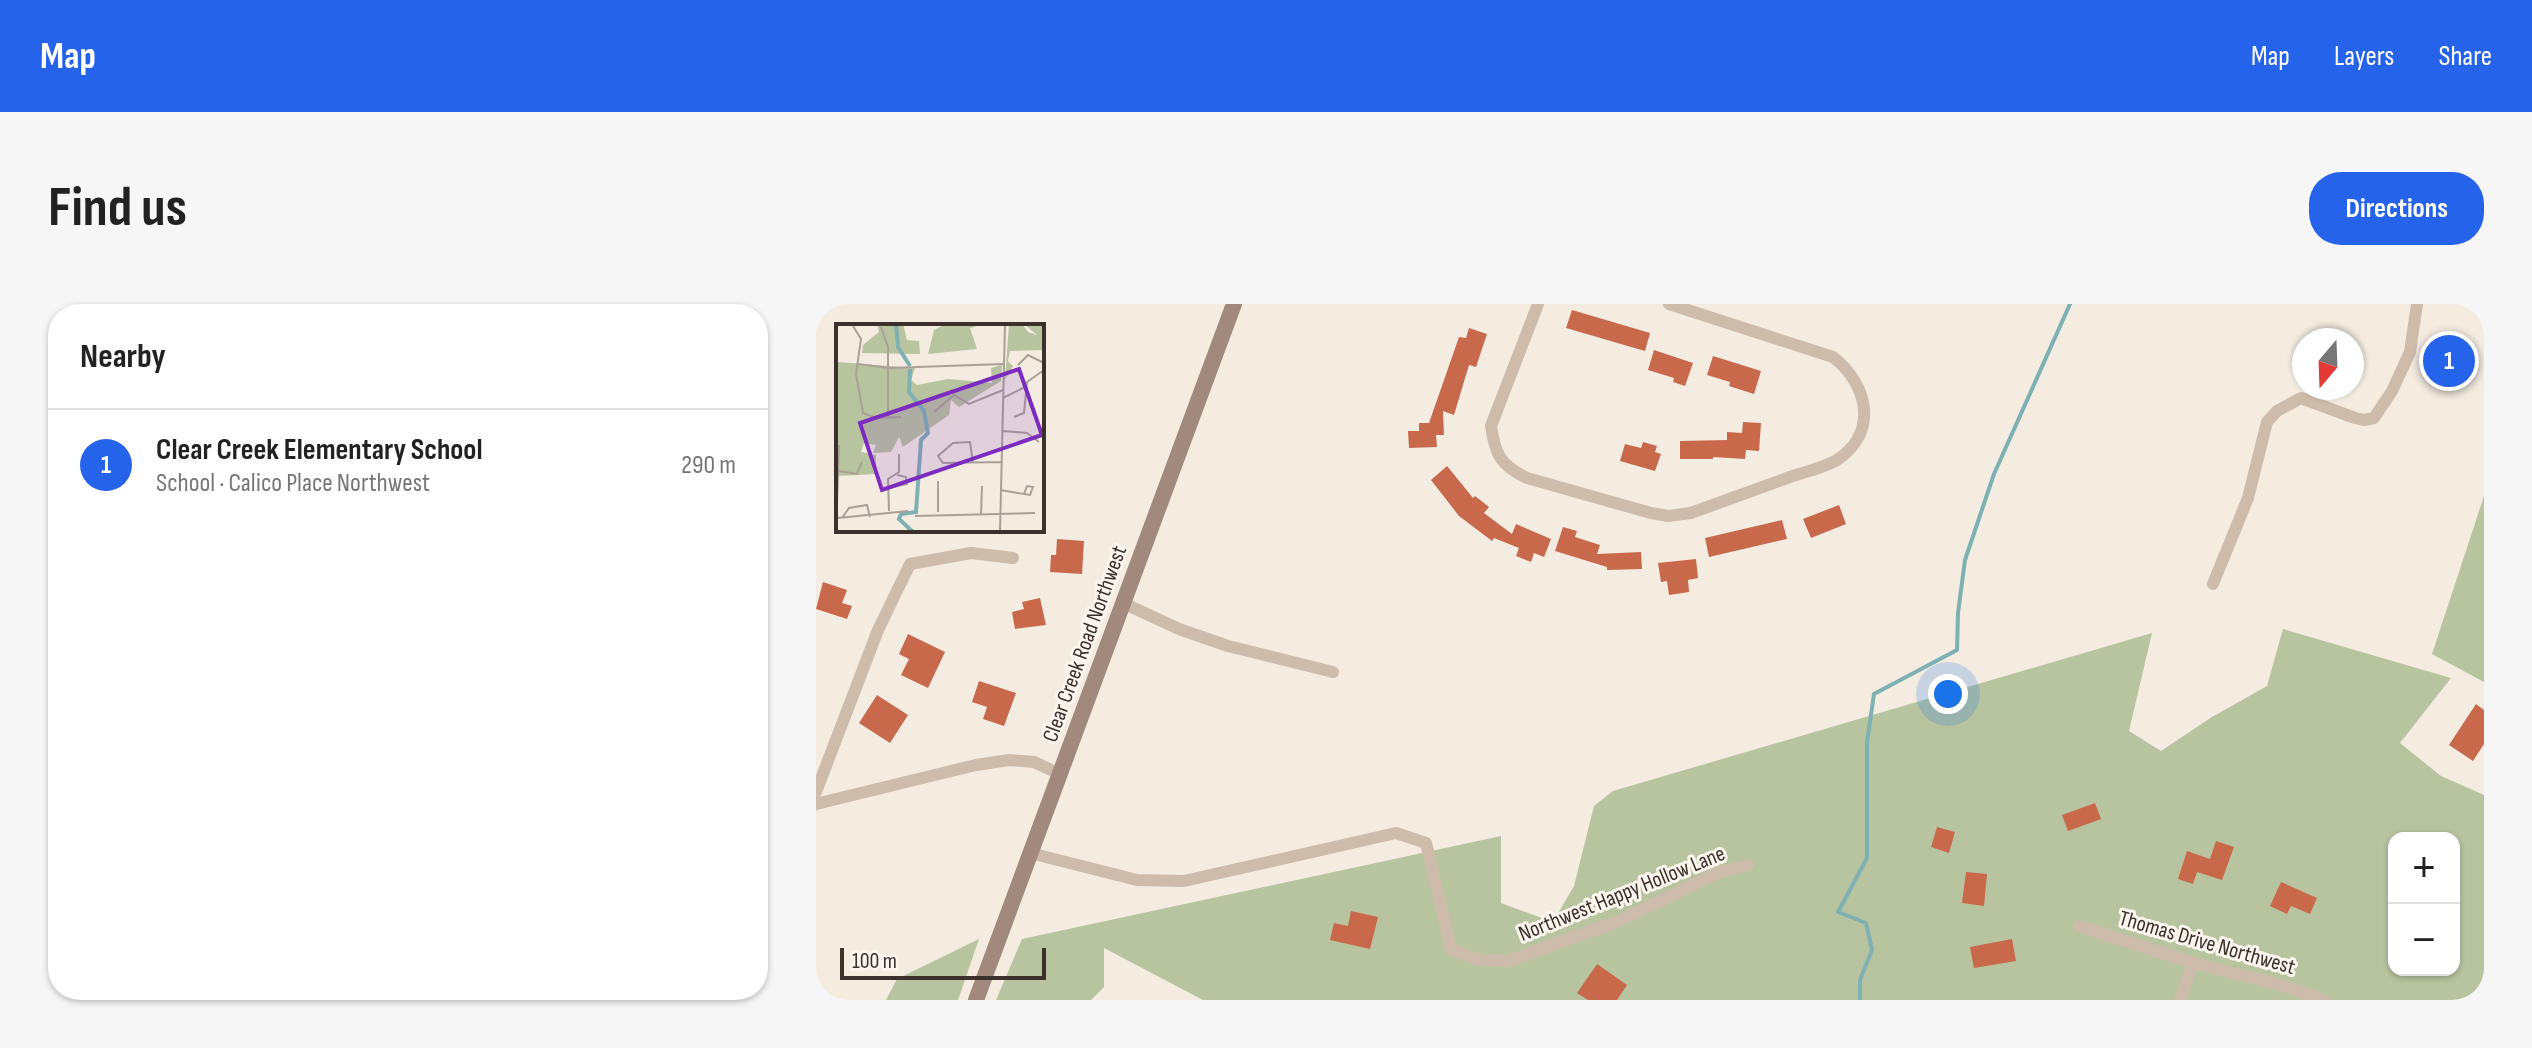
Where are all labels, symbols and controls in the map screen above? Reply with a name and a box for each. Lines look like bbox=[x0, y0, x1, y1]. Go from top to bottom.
text: Map bbox=[40, 34, 96, 79]
text: Map bbox=[2251, 40, 2290, 73]
text: Layers bbox=[2334, 40, 2394, 73]
text: Share bbox=[2438, 40, 2492, 73]
button: Directions bbox=[2309, 172, 2484, 245]
text: Find us bbox=[48, 175, 187, 242]
inset map bbox=[836, 324, 1044, 532]
north arrow bbox=[2292, 328, 2364, 400]
pin: 1 bbox=[2423, 331, 2475, 391]
text: Nearby bbox=[80, 336, 166, 377]
text: Clear Creek Elementary School bbox=[156, 432, 483, 468]
text: 1 bbox=[101, 450, 111, 481]
text: 290 m bbox=[681, 450, 736, 481]
text: School · Calico Place Northwest bbox=[156, 468, 430, 499]
street label: Clear Creek Road Northwest bbox=[1037, 542, 1133, 746]
your location bbox=[1928, 674, 1968, 714]
map controls bbox=[2388, 832, 2460, 976]
button: + bbox=[2388, 832, 2460, 904]
street label: Northwest Happy Hollow Lane bbox=[1515, 840, 1729, 948]
button: − bbox=[2388, 904, 2460, 976]
street label: Thomas Drive Northwest bbox=[2116, 905, 2298, 981]
scale bar bbox=[840, 944, 1046, 980]
text: 100 m bbox=[852, 948, 897, 975]

